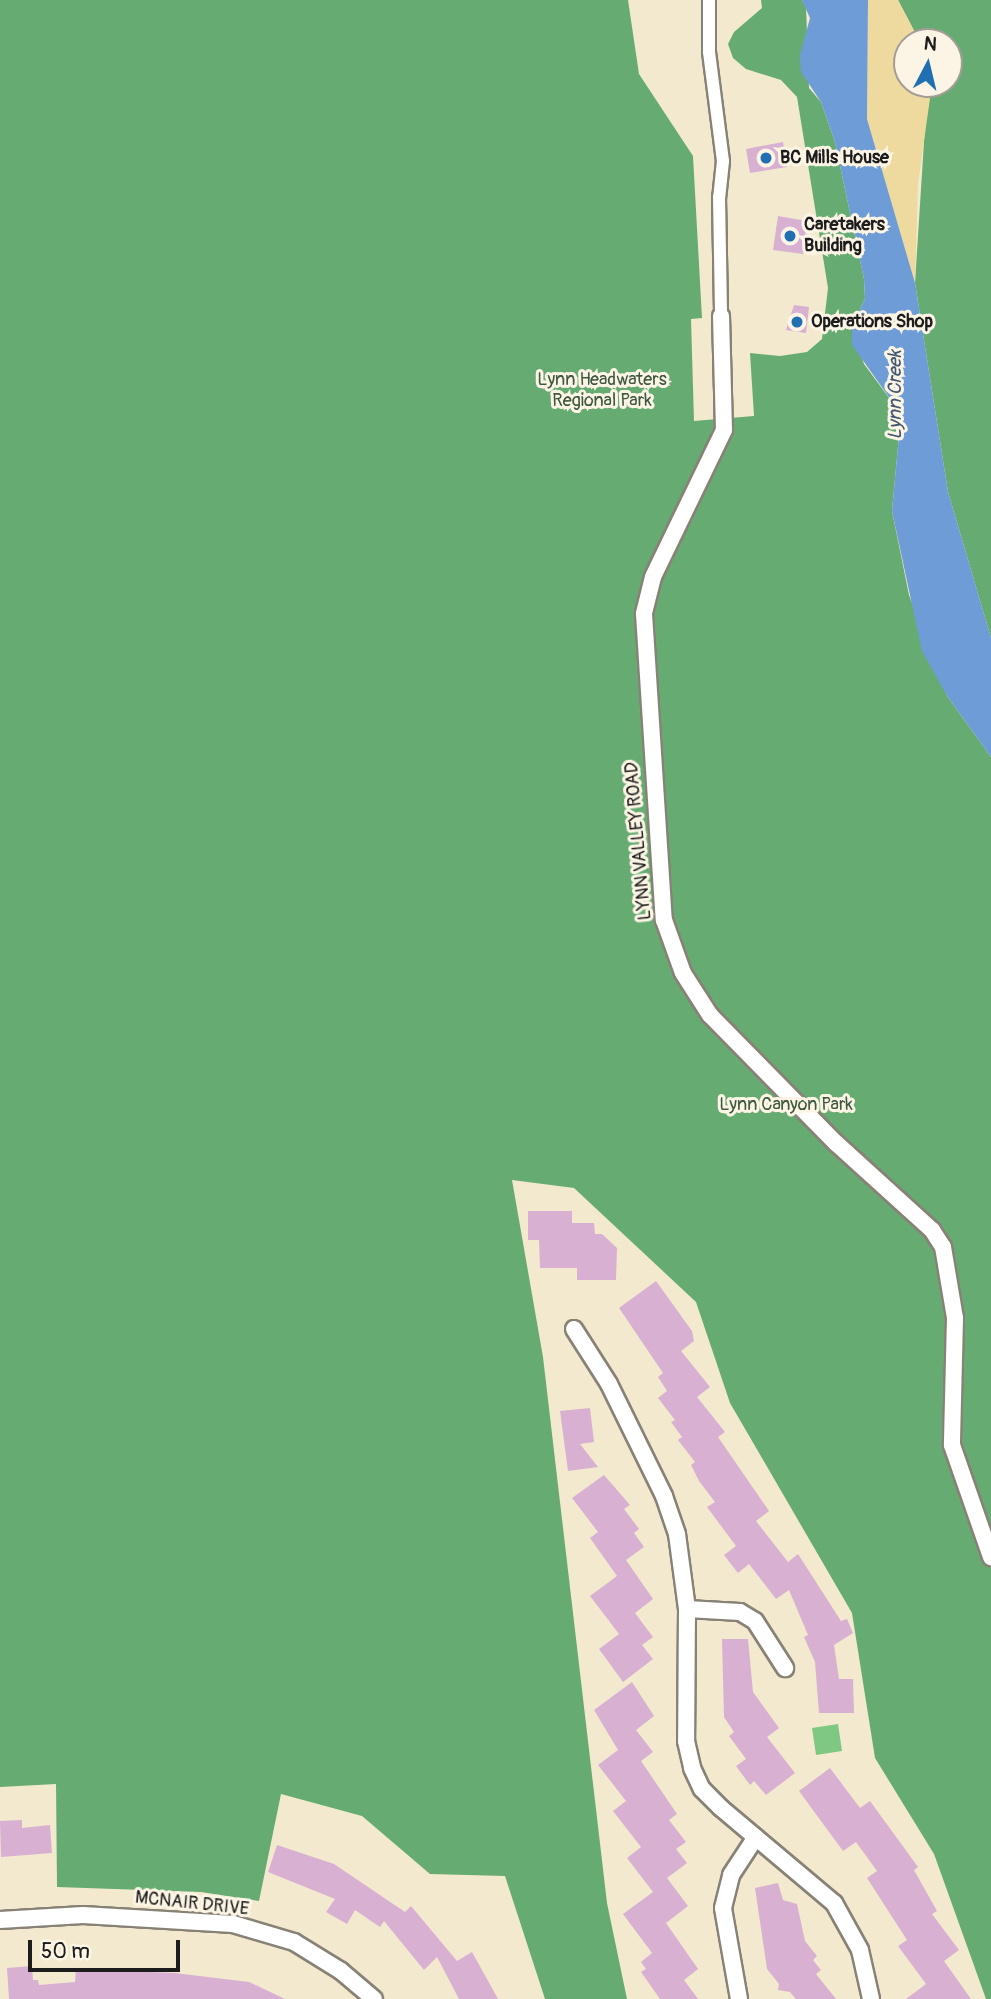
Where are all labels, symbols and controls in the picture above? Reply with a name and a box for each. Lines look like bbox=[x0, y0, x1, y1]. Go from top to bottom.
north arrow bbox=[893, 28, 963, 98]
text: N bbox=[922, 31, 938, 57]
place label: BC Mills House bbox=[780, 147, 889, 169]
marker: BC Mills House bbox=[758, 150, 774, 166]
place label: Caretakers Building bbox=[804, 215, 885, 258]
marker: Caretakers Building bbox=[782, 228, 798, 244]
place label: Operations Shop bbox=[811, 311, 933, 333]
marker: Operations Shop bbox=[789, 314, 805, 330]
water label: Lynn Creek bbox=[885, 350, 907, 440]
park label: Lynn Headwaters Regional Park bbox=[537, 370, 667, 412]
street label: LYNN VALLEY ROAD bbox=[621, 761, 657, 921]
park label: Lynn Canyon Park bbox=[719, 1094, 853, 1116]
street label: MCNAIR DRIVE bbox=[134, 1887, 250, 1921]
scale bar bbox=[32, 1926, 184, 1970]
text: 50 m bbox=[41, 1938, 90, 1965]

